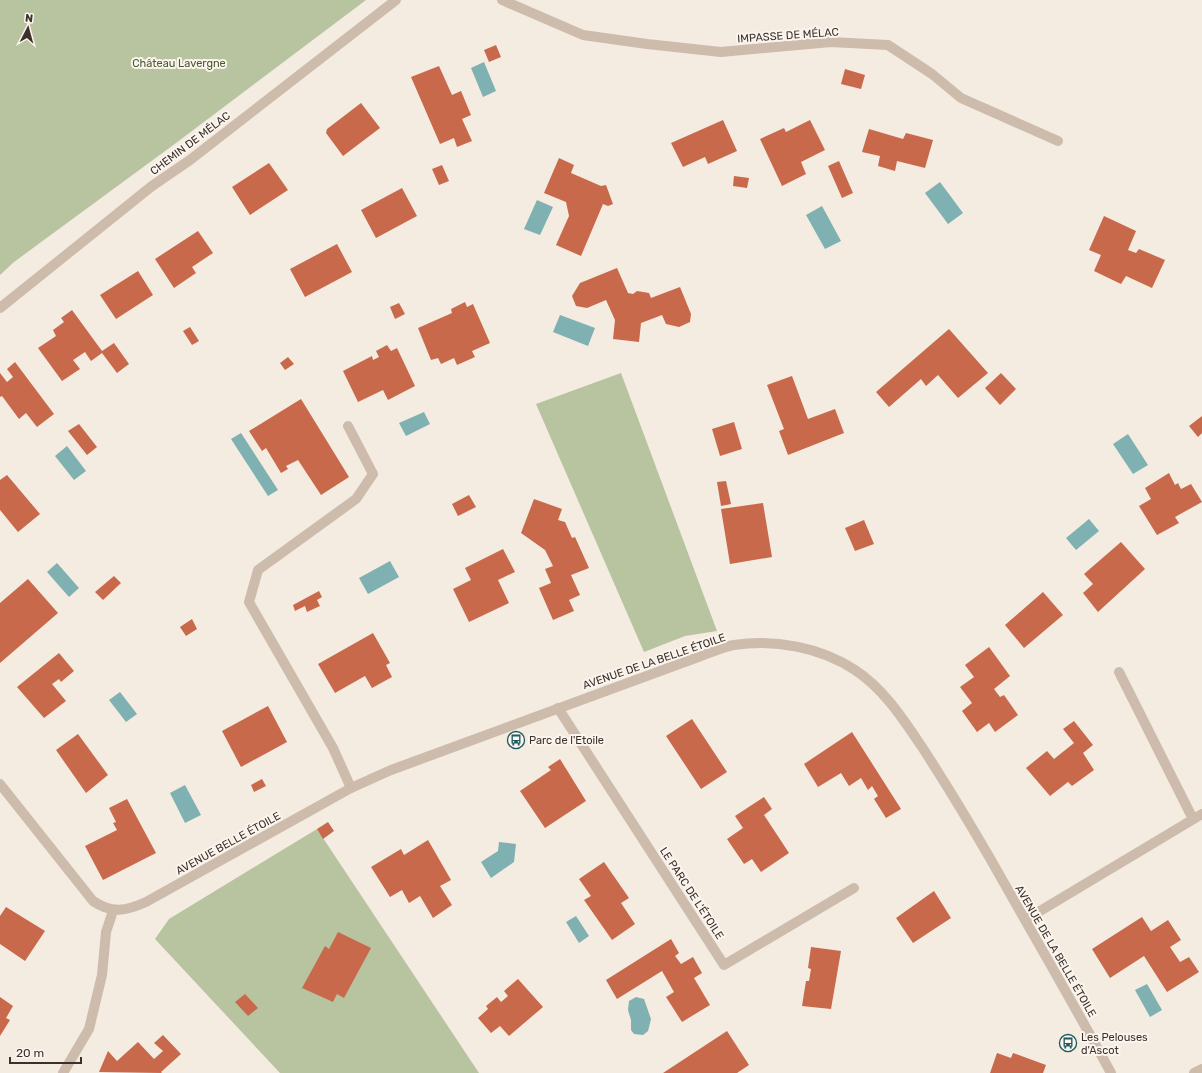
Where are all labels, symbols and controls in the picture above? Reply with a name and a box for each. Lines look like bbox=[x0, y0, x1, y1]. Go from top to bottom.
north arrow bbox=[8, 8, 48, 48]
text: N bbox=[24, 12, 34, 25]
street label: IMPASSE DE MÉLAC bbox=[737, 25, 839, 46]
park label: Château Lavergne bbox=[132, 57, 226, 70]
street label: CHEMIN DE MÉLAC bbox=[148, 109, 233, 178]
street label: AVENUE DE LA BELLE ÉTOILE bbox=[581, 631, 728, 692]
bus stop icon: Parc de l'Etoile bbox=[506, 730, 526, 750]
place label: Parc de l'Etoile bbox=[529, 734, 604, 747]
street label: AVENUE BELLE ÉTOILE bbox=[174, 809, 283, 878]
street label: LE PARC DE L'ÉTOILE bbox=[657, 845, 726, 942]
street label: AVENUE DE LA BELLE ÉTOILE bbox=[1012, 883, 1099, 1020]
place label: Les Pelouses d'Ascot bbox=[1081, 1031, 1148, 1057]
bus stop icon: Les Pelouses d'Ascot bbox=[1058, 1033, 1078, 1053]
scale bar bbox=[10, 1039, 81, 1065]
text: 20 m bbox=[16, 1046, 44, 1060]

